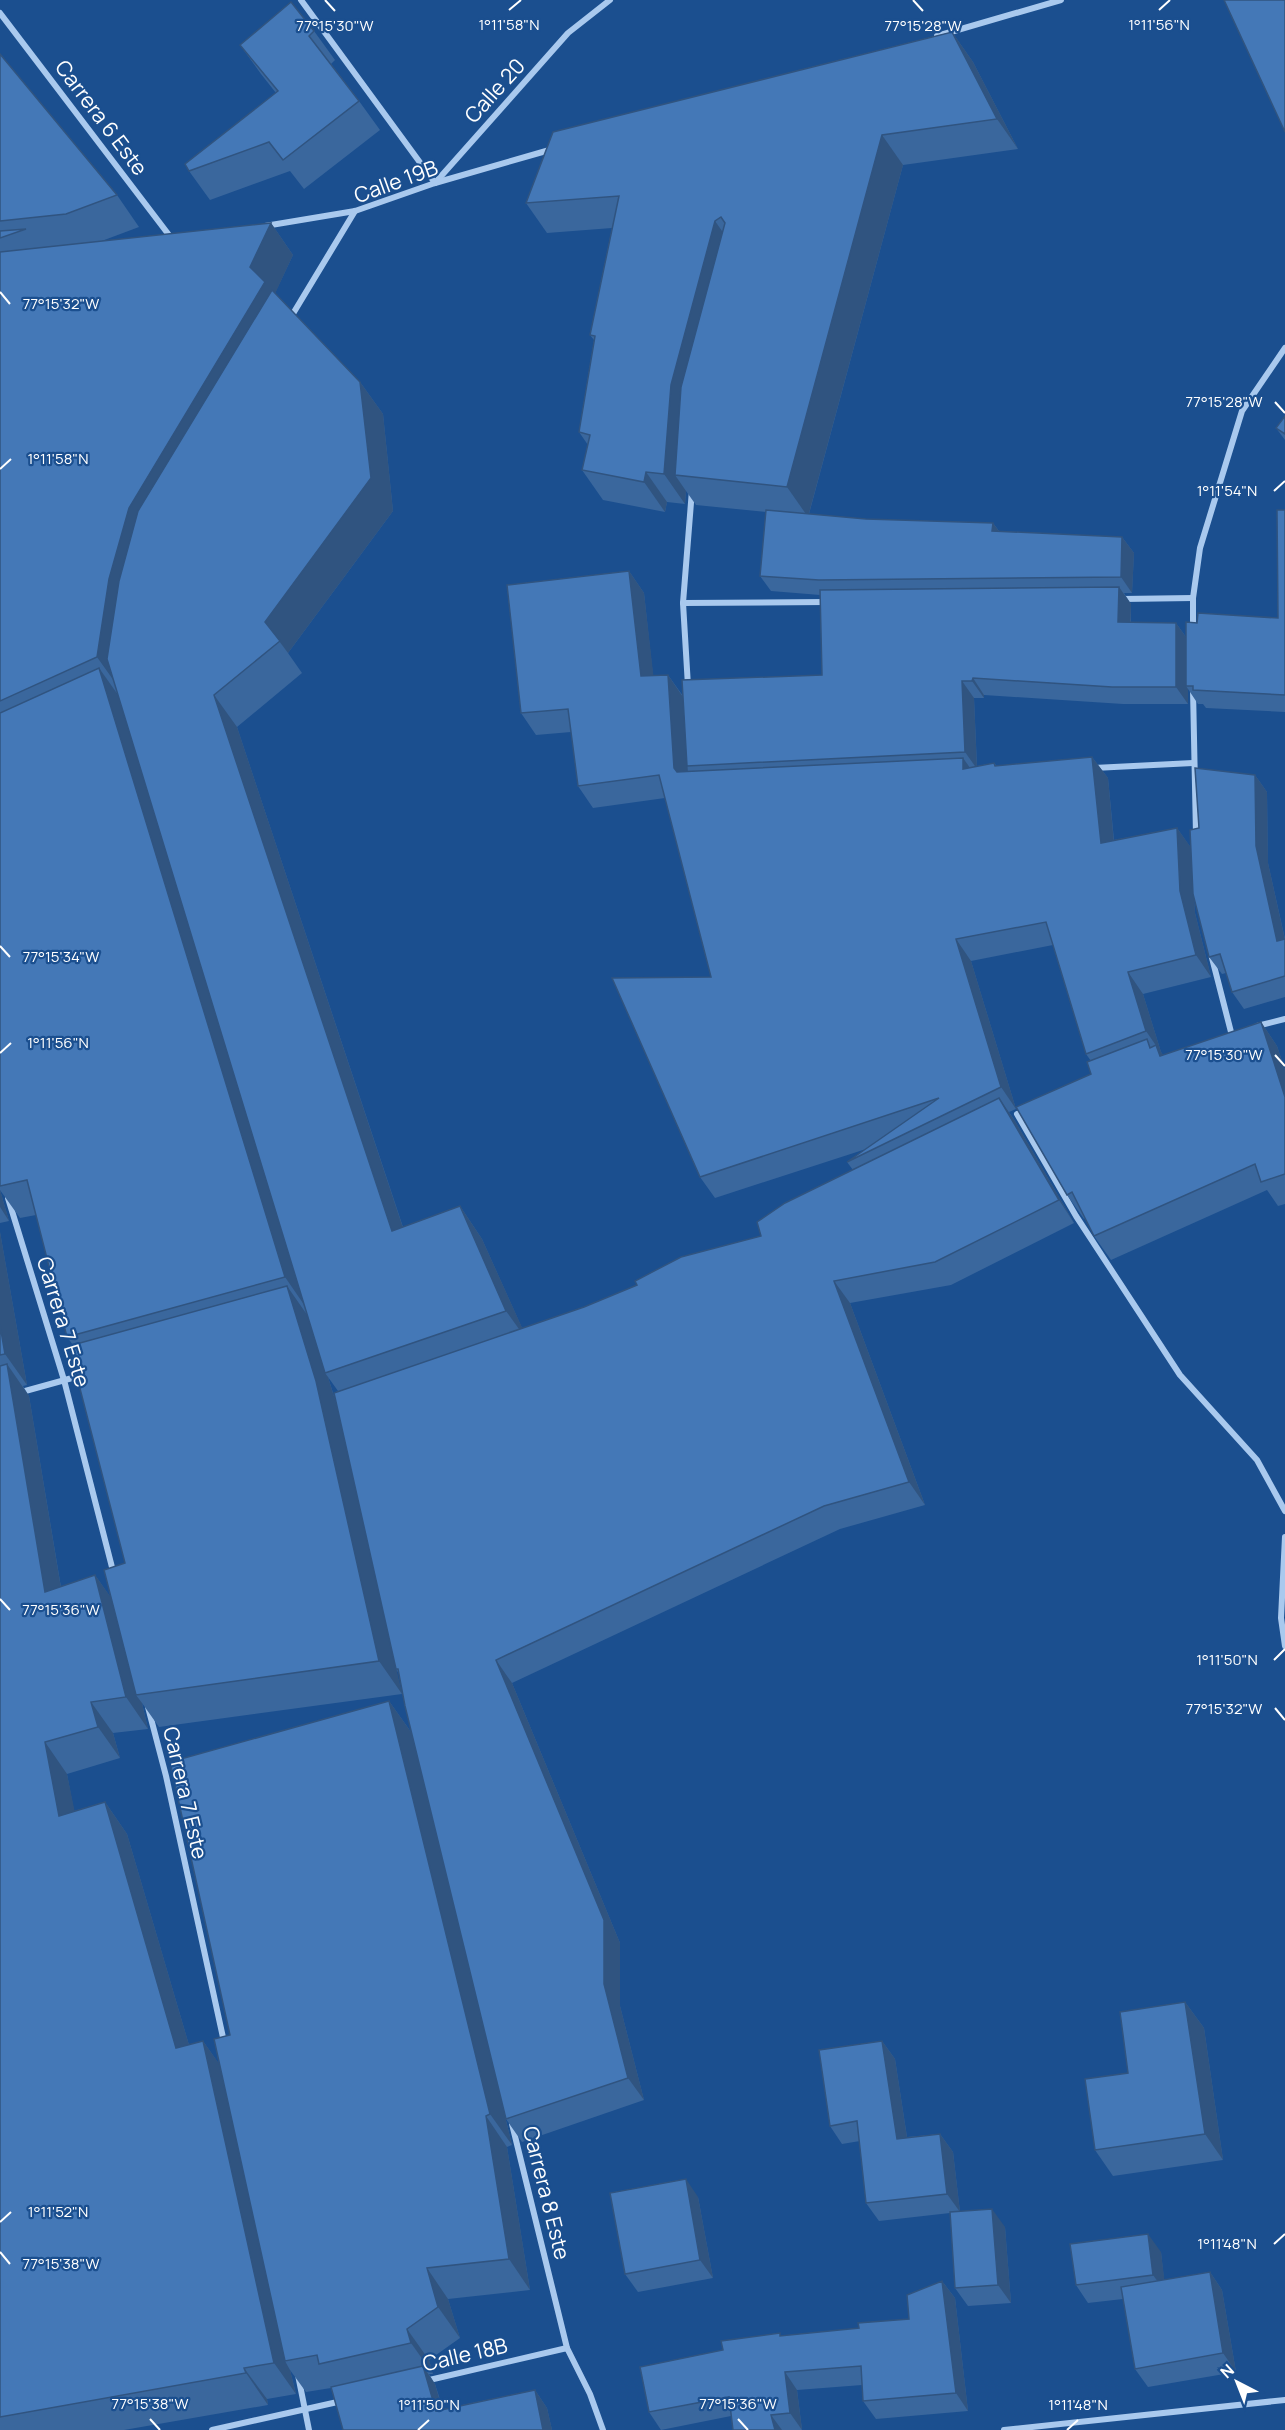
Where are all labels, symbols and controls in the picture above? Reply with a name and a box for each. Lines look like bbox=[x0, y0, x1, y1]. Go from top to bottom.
text: 1°11'58"N bbox=[478, 14, 540, 35]
text: 1°11'56"N bbox=[1128, 14, 1190, 35]
text: 77°15'30"W bbox=[296, 15, 374, 36]
text: 77°15'28"W bbox=[884, 15, 962, 36]
street label: Calle 20 bbox=[458, 52, 531, 129]
street label: Carrera 6 Este bbox=[49, 54, 154, 181]
street label: Calle 19B bbox=[350, 153, 441, 209]
text: 77°15'32"W bbox=[23, 293, 99, 314]
text: 77°15'28"W bbox=[1185, 391, 1263, 412]
text: 1°11'58"N bbox=[27, 448, 89, 469]
text: 1°11'54"N bbox=[1197, 480, 1257, 501]
text: 77°15'34"W bbox=[23, 946, 99, 967]
text: 1°11'56"N bbox=[27, 1032, 89, 1053]
text: 77°15'30"W bbox=[1185, 1044, 1263, 1065]
street label: Carrera 7 Este bbox=[31, 1253, 97, 1390]
text: 77°15'36"W bbox=[22, 1599, 100, 1620]
text: 1°11'50"N bbox=[1196, 1649, 1258, 1670]
text: 77°15'32"W bbox=[1186, 1698, 1262, 1719]
street label: Carrera 7 Este bbox=[157, 1724, 215, 1862]
street label: Carrera 8 Este bbox=[517, 2123, 577, 2262]
text: 1°11'52"N bbox=[28, 2201, 88, 2222]
text: 1°11'48"N bbox=[1197, 2233, 1257, 2254]
text: 77°15'38"W bbox=[23, 2253, 99, 2274]
street label: Calle 18B bbox=[420, 2331, 510, 2377]
north arrow bbox=[1207, 2352, 1267, 2412]
text: N bbox=[1215, 2359, 1239, 2383]
text: 77°15'38"W bbox=[112, 2393, 188, 2414]
text: 77°15'36"W bbox=[699, 2393, 777, 2414]
text: 1°11'50"N bbox=[398, 2394, 460, 2415]
text: 1°11'48"N bbox=[1048, 2394, 1108, 2415]

